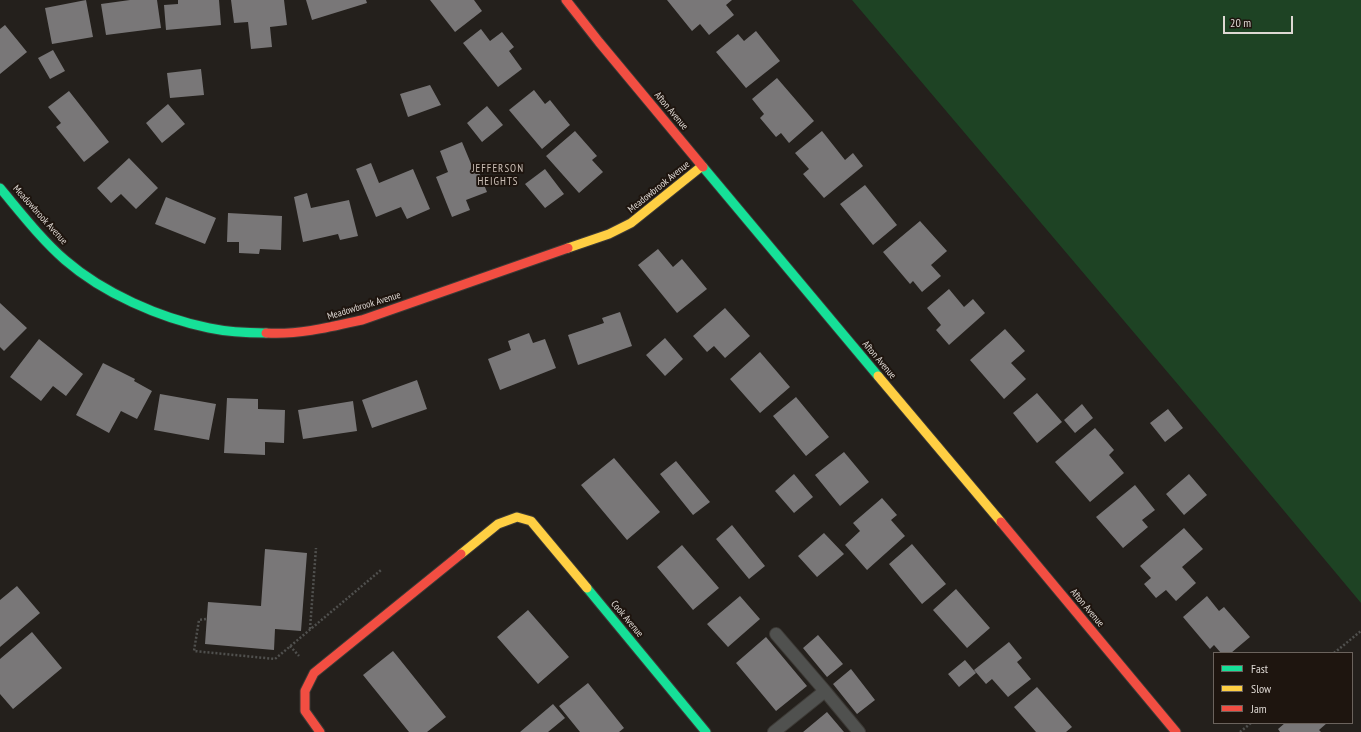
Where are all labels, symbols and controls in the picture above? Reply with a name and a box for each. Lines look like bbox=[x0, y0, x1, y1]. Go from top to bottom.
scale bar bbox=[1225, 8, 1295, 34]
text: 20 m bbox=[1230, 15, 1251, 30]
street label: Afton Avenue bbox=[652, 90, 690, 132]
street label: Meadowbrook Avenue bbox=[626, 158, 692, 216]
district label: JEFFERSON HEIGHTS bbox=[472, 162, 524, 188]
street label: Meadowbrook Avenue bbox=[10, 183, 70, 247]
street label: Meadowbrook Avenue bbox=[326, 289, 402, 323]
street label: Afton Avenue bbox=[860, 339, 898, 381]
street label: Afton Avenue bbox=[1068, 587, 1106, 629]
street label: Cook Avenue bbox=[608, 598, 646, 640]
legend bbox=[1213, 652, 1353, 724]
text: Fast bbox=[1251, 661, 1268, 676]
text: Slow bbox=[1251, 681, 1271, 696]
text: Jam bbox=[1251, 701, 1267, 716]

